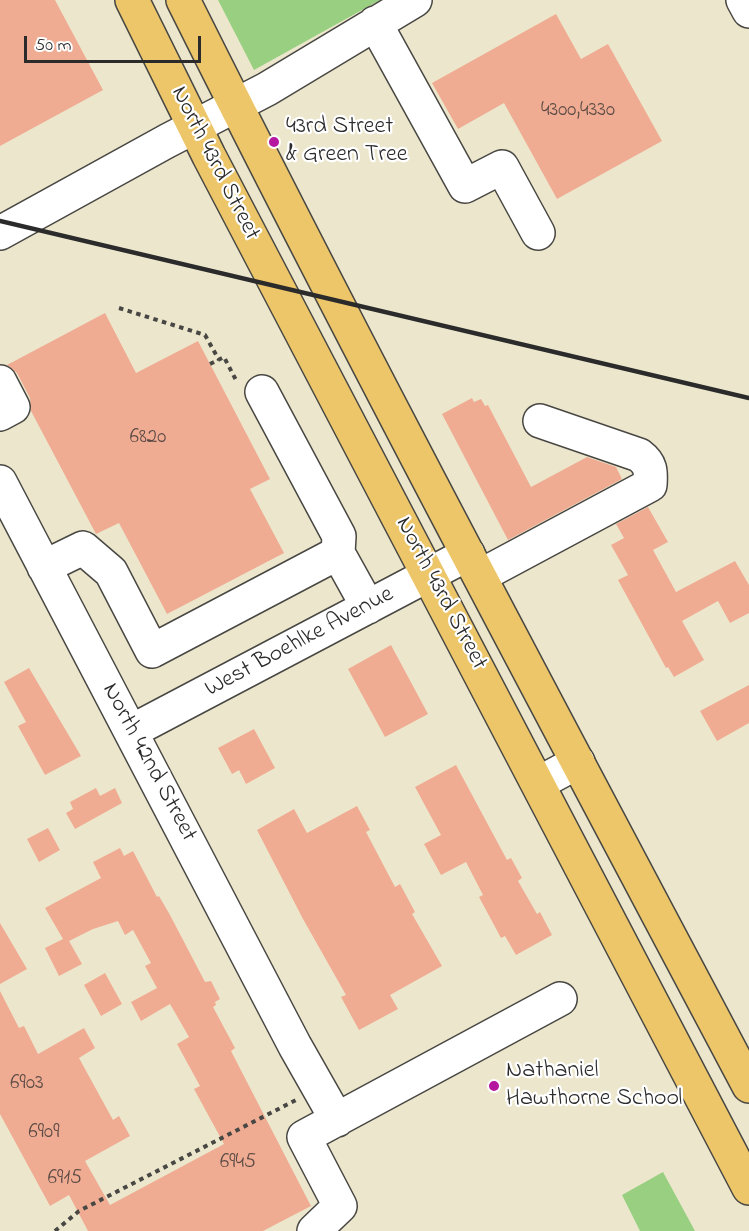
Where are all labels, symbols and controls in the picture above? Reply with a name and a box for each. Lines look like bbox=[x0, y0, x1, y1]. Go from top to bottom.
scale bar bbox=[27, 24, 204, 62]
text: 50 m bbox=[35, 33, 72, 59]
street label: North 43rd Street bbox=[163, 82, 265, 246]
house number: 4300,4330 bbox=[541, 99, 615, 125]
place label: 43rd Street & Green Tree bbox=[286, 114, 407, 170]
marker: 43rd Street & Green Tree bbox=[267, 135, 281, 149]
house number: 6820 bbox=[130, 426, 166, 452]
street label: North 43rd Street bbox=[388, 513, 492, 675]
street label: West Boehlke Avenue bbox=[201, 581, 399, 705]
street label: North 42nd Street bbox=[94, 679, 202, 847]
place label: Nathaniel Hawthorne School bbox=[506, 1058, 682, 1114]
house number: 6903 bbox=[10, 1072, 44, 1098]
marker: Nathaniel Hawthorne School bbox=[487, 1079, 501, 1093]
house number: 6909 bbox=[29, 1121, 59, 1147]
house number: 6945 bbox=[220, 1151, 256, 1177]
house number: 6915 bbox=[48, 1167, 82, 1193]

